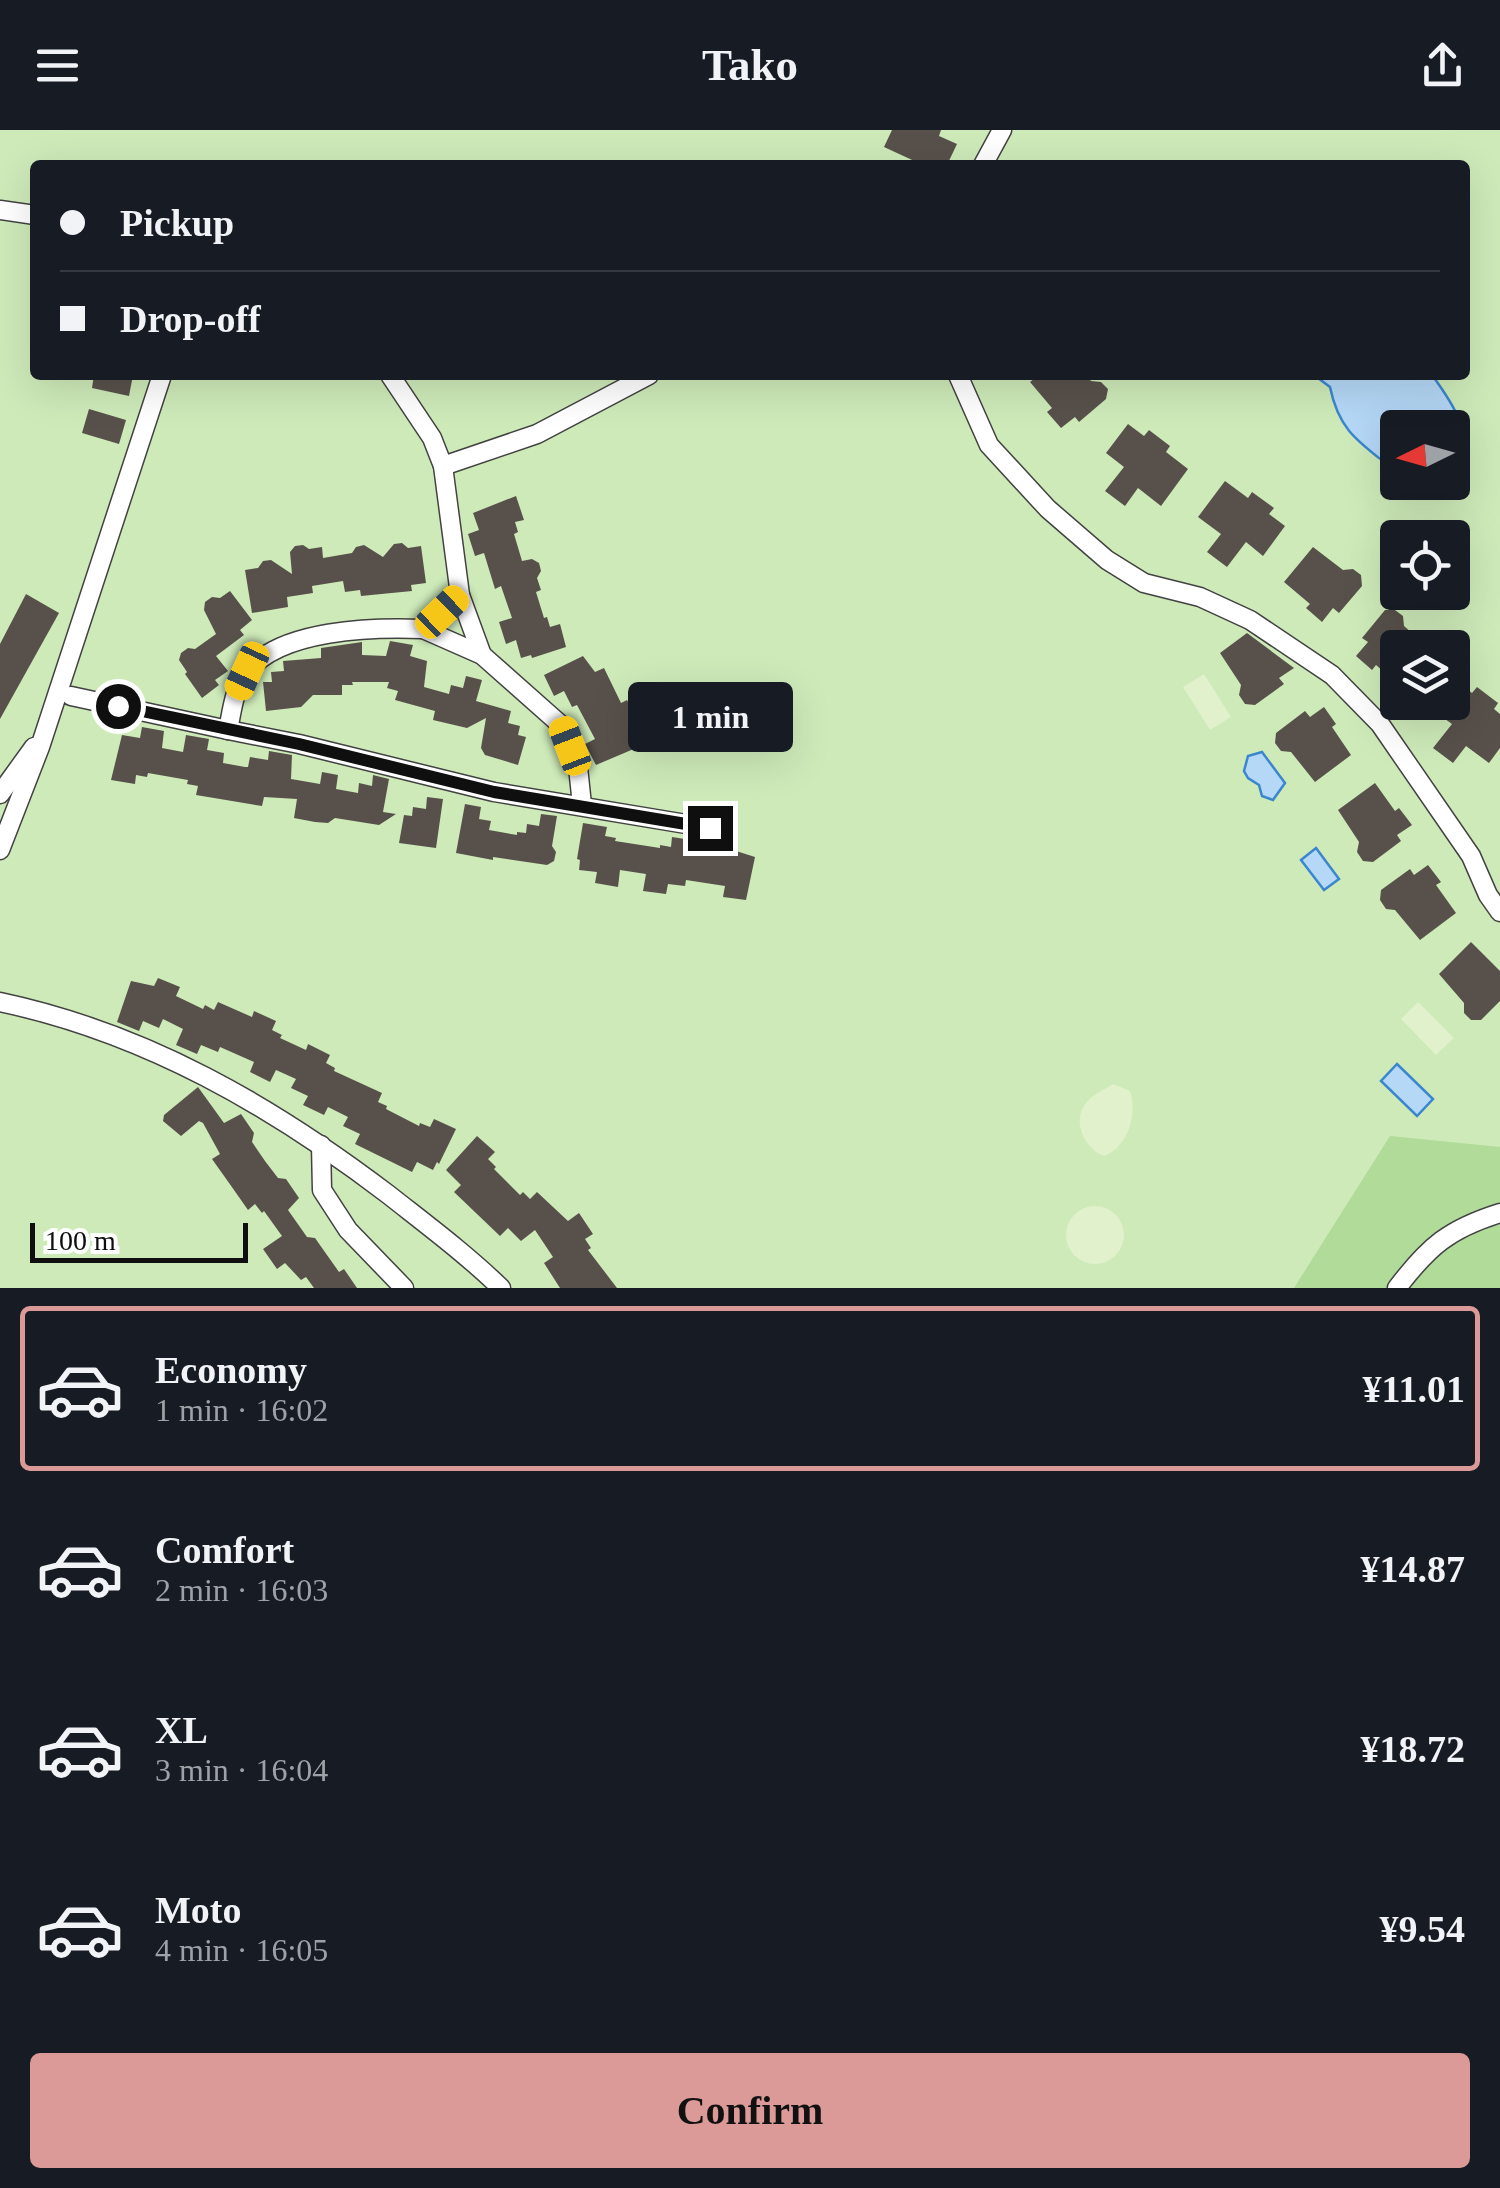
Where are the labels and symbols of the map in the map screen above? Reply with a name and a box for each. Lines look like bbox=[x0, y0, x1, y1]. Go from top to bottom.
north arrow bbox=[1380, 410, 1470, 500]
car bbox=[410, 580, 474, 644]
car bbox=[221, 637, 273, 705]
callout: 1 min bbox=[628, 683, 792, 753]
route start bbox=[96, 684, 141, 729]
car bbox=[545, 713, 595, 779]
route end bbox=[688, 806, 733, 851]
scale bar bbox=[30, 1218, 248, 1262]

